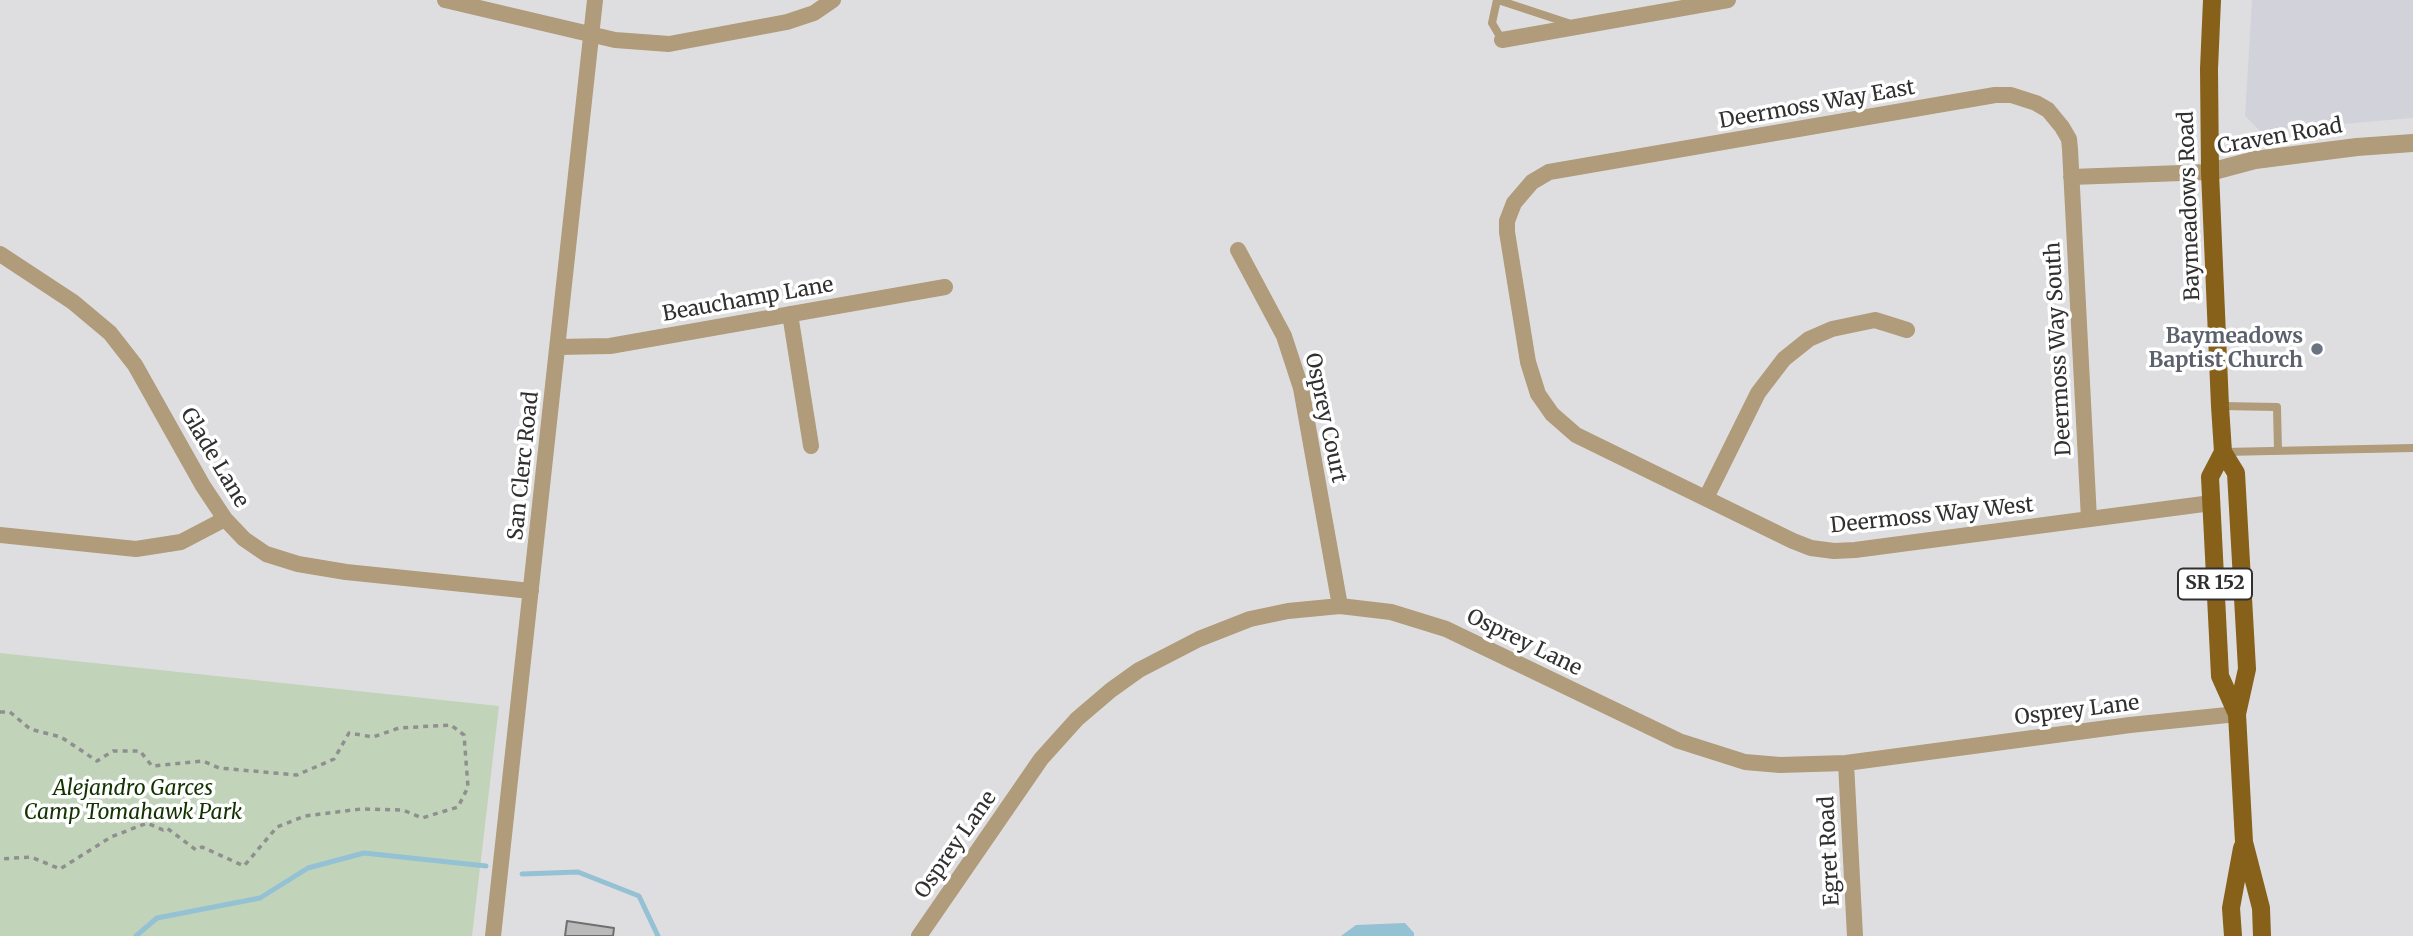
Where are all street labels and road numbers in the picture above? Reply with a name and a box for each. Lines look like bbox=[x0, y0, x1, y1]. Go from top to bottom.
street label: Deermoss Way East bbox=[1717, 75, 1917, 135]
street label: Baymeadows Road bbox=[2174, 111, 2206, 301]
street label: Craven Road bbox=[2216, 114, 2344, 160]
street label: Deermoss Way South bbox=[2041, 241, 2077, 457]
street label: Beauchamp Lane bbox=[661, 273, 835, 327]
street label: Osprey Court bbox=[1299, 351, 1351, 485]
street label: San Clerc Road bbox=[504, 390, 544, 542]
street label: Glade Lane bbox=[174, 404, 254, 512]
street label: Deermoss Way West bbox=[1829, 493, 2035, 539]
road number: SR 152 bbox=[2178, 568, 2252, 600]
street label: Osprey Lane bbox=[1462, 604, 1586, 682]
street label: Osprey Lane bbox=[2013, 691, 2141, 731]
street label: Osprey Lane bbox=[910, 786, 1002, 904]
street label: Egret Road bbox=[1815, 795, 1845, 907]

